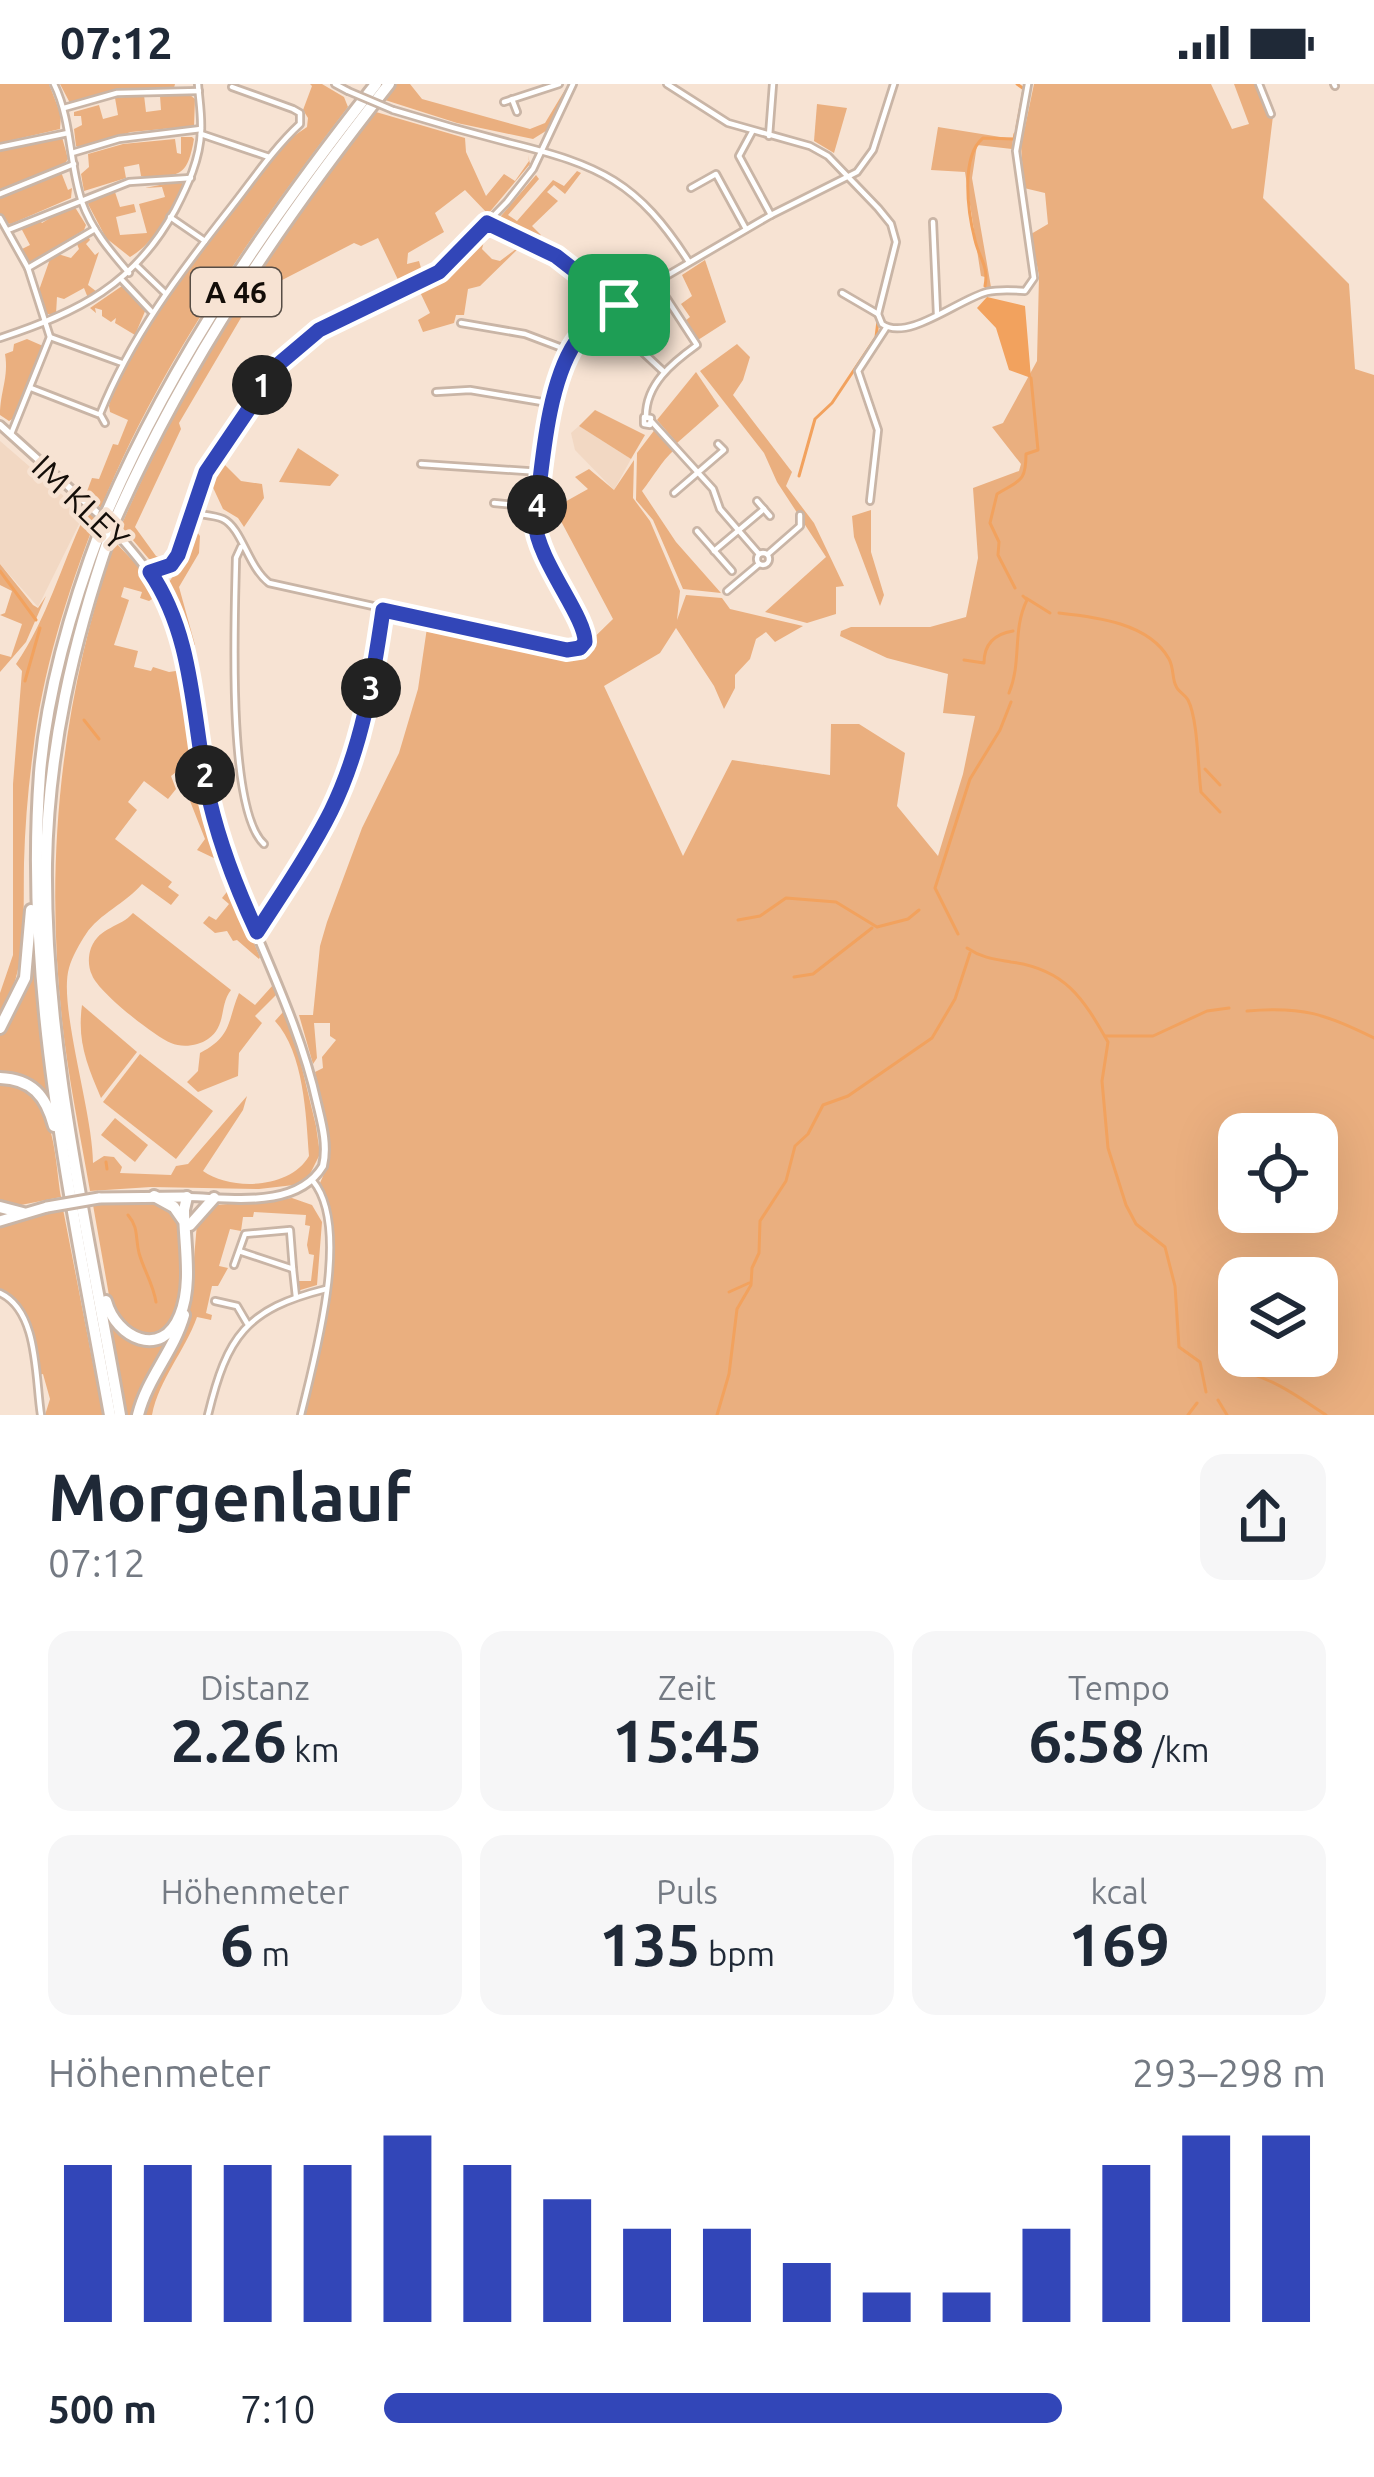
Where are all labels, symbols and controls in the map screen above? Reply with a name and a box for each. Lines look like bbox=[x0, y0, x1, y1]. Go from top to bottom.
text: 07:12 bbox=[60, 17, 173, 68]
pin bbox=[568, 254, 670, 356]
road number: A 46 bbox=[191, 268, 281, 316]
icon: arrive bbox=[586, 272, 652, 338]
pin: 1 bbox=[232, 355, 292, 415]
text: 1 bbox=[253, 366, 271, 403]
street label: IM KLEY bbox=[25, 447, 137, 557]
pin: 4 bbox=[507, 475, 567, 535]
text: 4 bbox=[528, 486, 546, 523]
pin: 3 bbox=[341, 658, 401, 718]
text: 3 bbox=[362, 669, 380, 706]
pin: 2 bbox=[175, 745, 235, 805]
text: 2 bbox=[196, 756, 214, 793]
map controls bbox=[1218, 1113, 1338, 1377]
button: locate bbox=[1218, 1113, 1338, 1233]
button: layers bbox=[1218, 1257, 1338, 1377]
button: share bbox=[1200, 1454, 1326, 1580]
text: Morgenlauf bbox=[48, 1459, 411, 1533]
text: 07:12 bbox=[48, 1541, 146, 1584]
text: Distanz bbox=[200, 1669, 310, 1706]
text: Zeit bbox=[658, 1669, 716, 1706]
text: Tempo bbox=[1068, 1669, 1170, 1706]
text: 2.26 bbox=[171, 1706, 287, 1773]
text: 15:45 bbox=[612, 1706, 762, 1773]
text: 6:58 bbox=[1028, 1706, 1145, 1773]
text: km bbox=[287, 1731, 339, 1768]
text: /km bbox=[1145, 1731, 1210, 1768]
text: Höhenmeter bbox=[161, 1873, 349, 1910]
text: Puls bbox=[656, 1873, 718, 1910]
text: kcal bbox=[1091, 1873, 1147, 1910]
text: 6 bbox=[220, 1910, 254, 1977]
text: 135 bbox=[599, 1910, 700, 1977]
text: 169 bbox=[1068, 1910, 1170, 1977]
text: m bbox=[254, 1935, 290, 1972]
text: bpm bbox=[700, 1935, 775, 1972]
text: Höhenmeter bbox=[48, 2051, 271, 2094]
text: 293–298 m bbox=[1132, 2051, 1326, 2094]
text: 500 m bbox=[48, 2387, 157, 2430]
text: 7:10 bbox=[240, 2387, 316, 2430]

